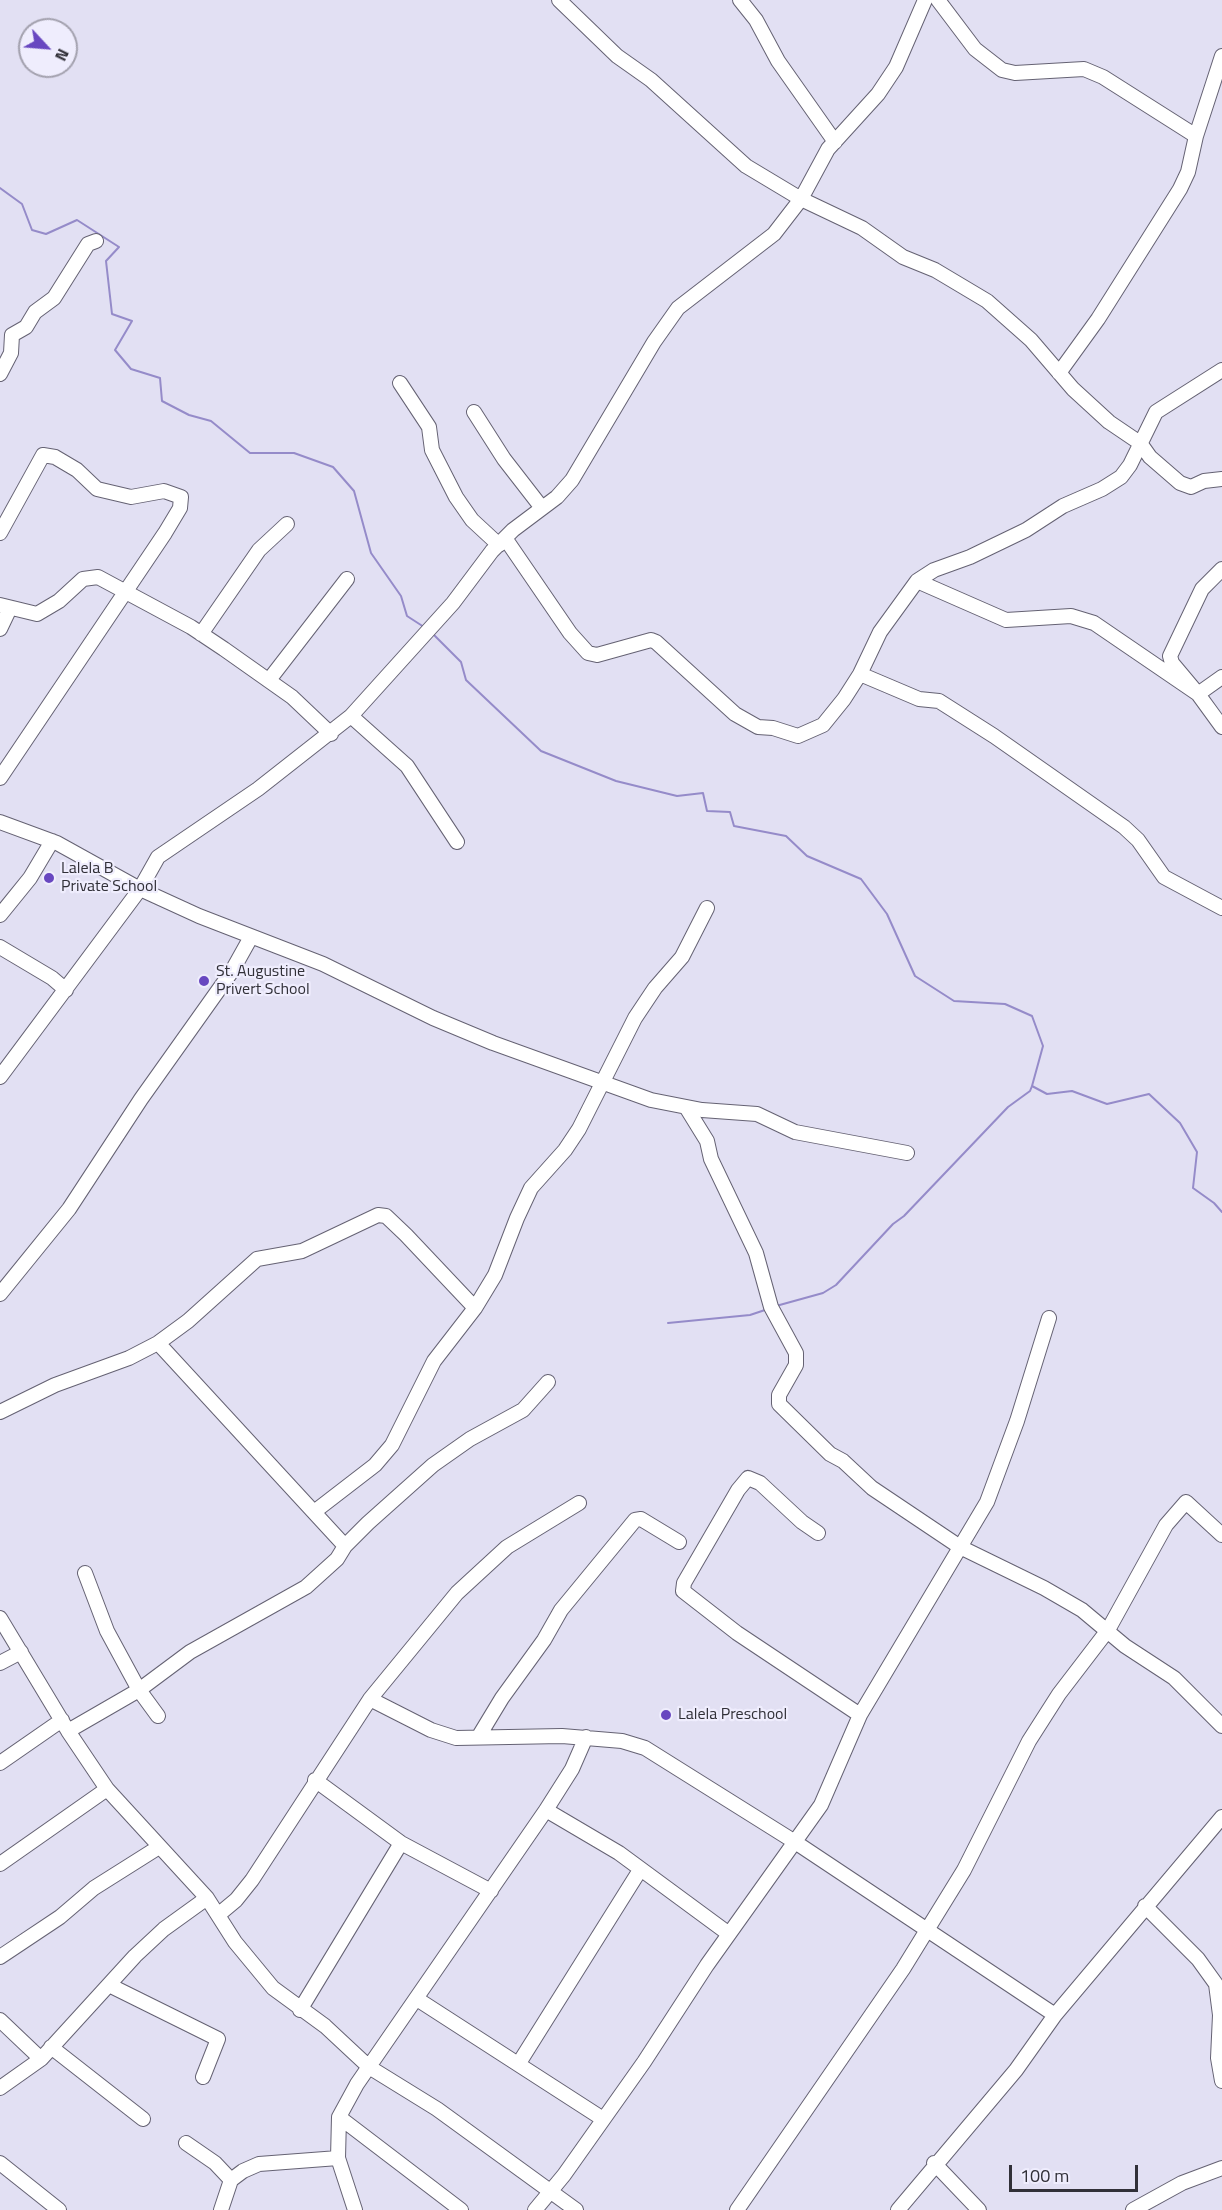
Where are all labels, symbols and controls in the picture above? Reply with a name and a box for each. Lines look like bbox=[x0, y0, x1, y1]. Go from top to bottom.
north arrow bbox=[18, 18, 78, 78]
text: N bbox=[49, 45, 76, 65]
place label: Lalela B Private School bbox=[61, 859, 157, 897]
marker: Lalela B Private School bbox=[42, 871, 56, 885]
place label: St. Augustine Privert School bbox=[216, 962, 310, 1000]
marker: St. Augustine Privert School bbox=[197, 974, 211, 988]
place label: Lalela Preschool bbox=[678, 1705, 787, 1725]
marker: Lalela Preschool bbox=[659, 1708, 673, 1722]
scale bar bbox=[1012, 2153, 1141, 2191]
text: 100 m bbox=[1020, 2162, 1069, 2189]

